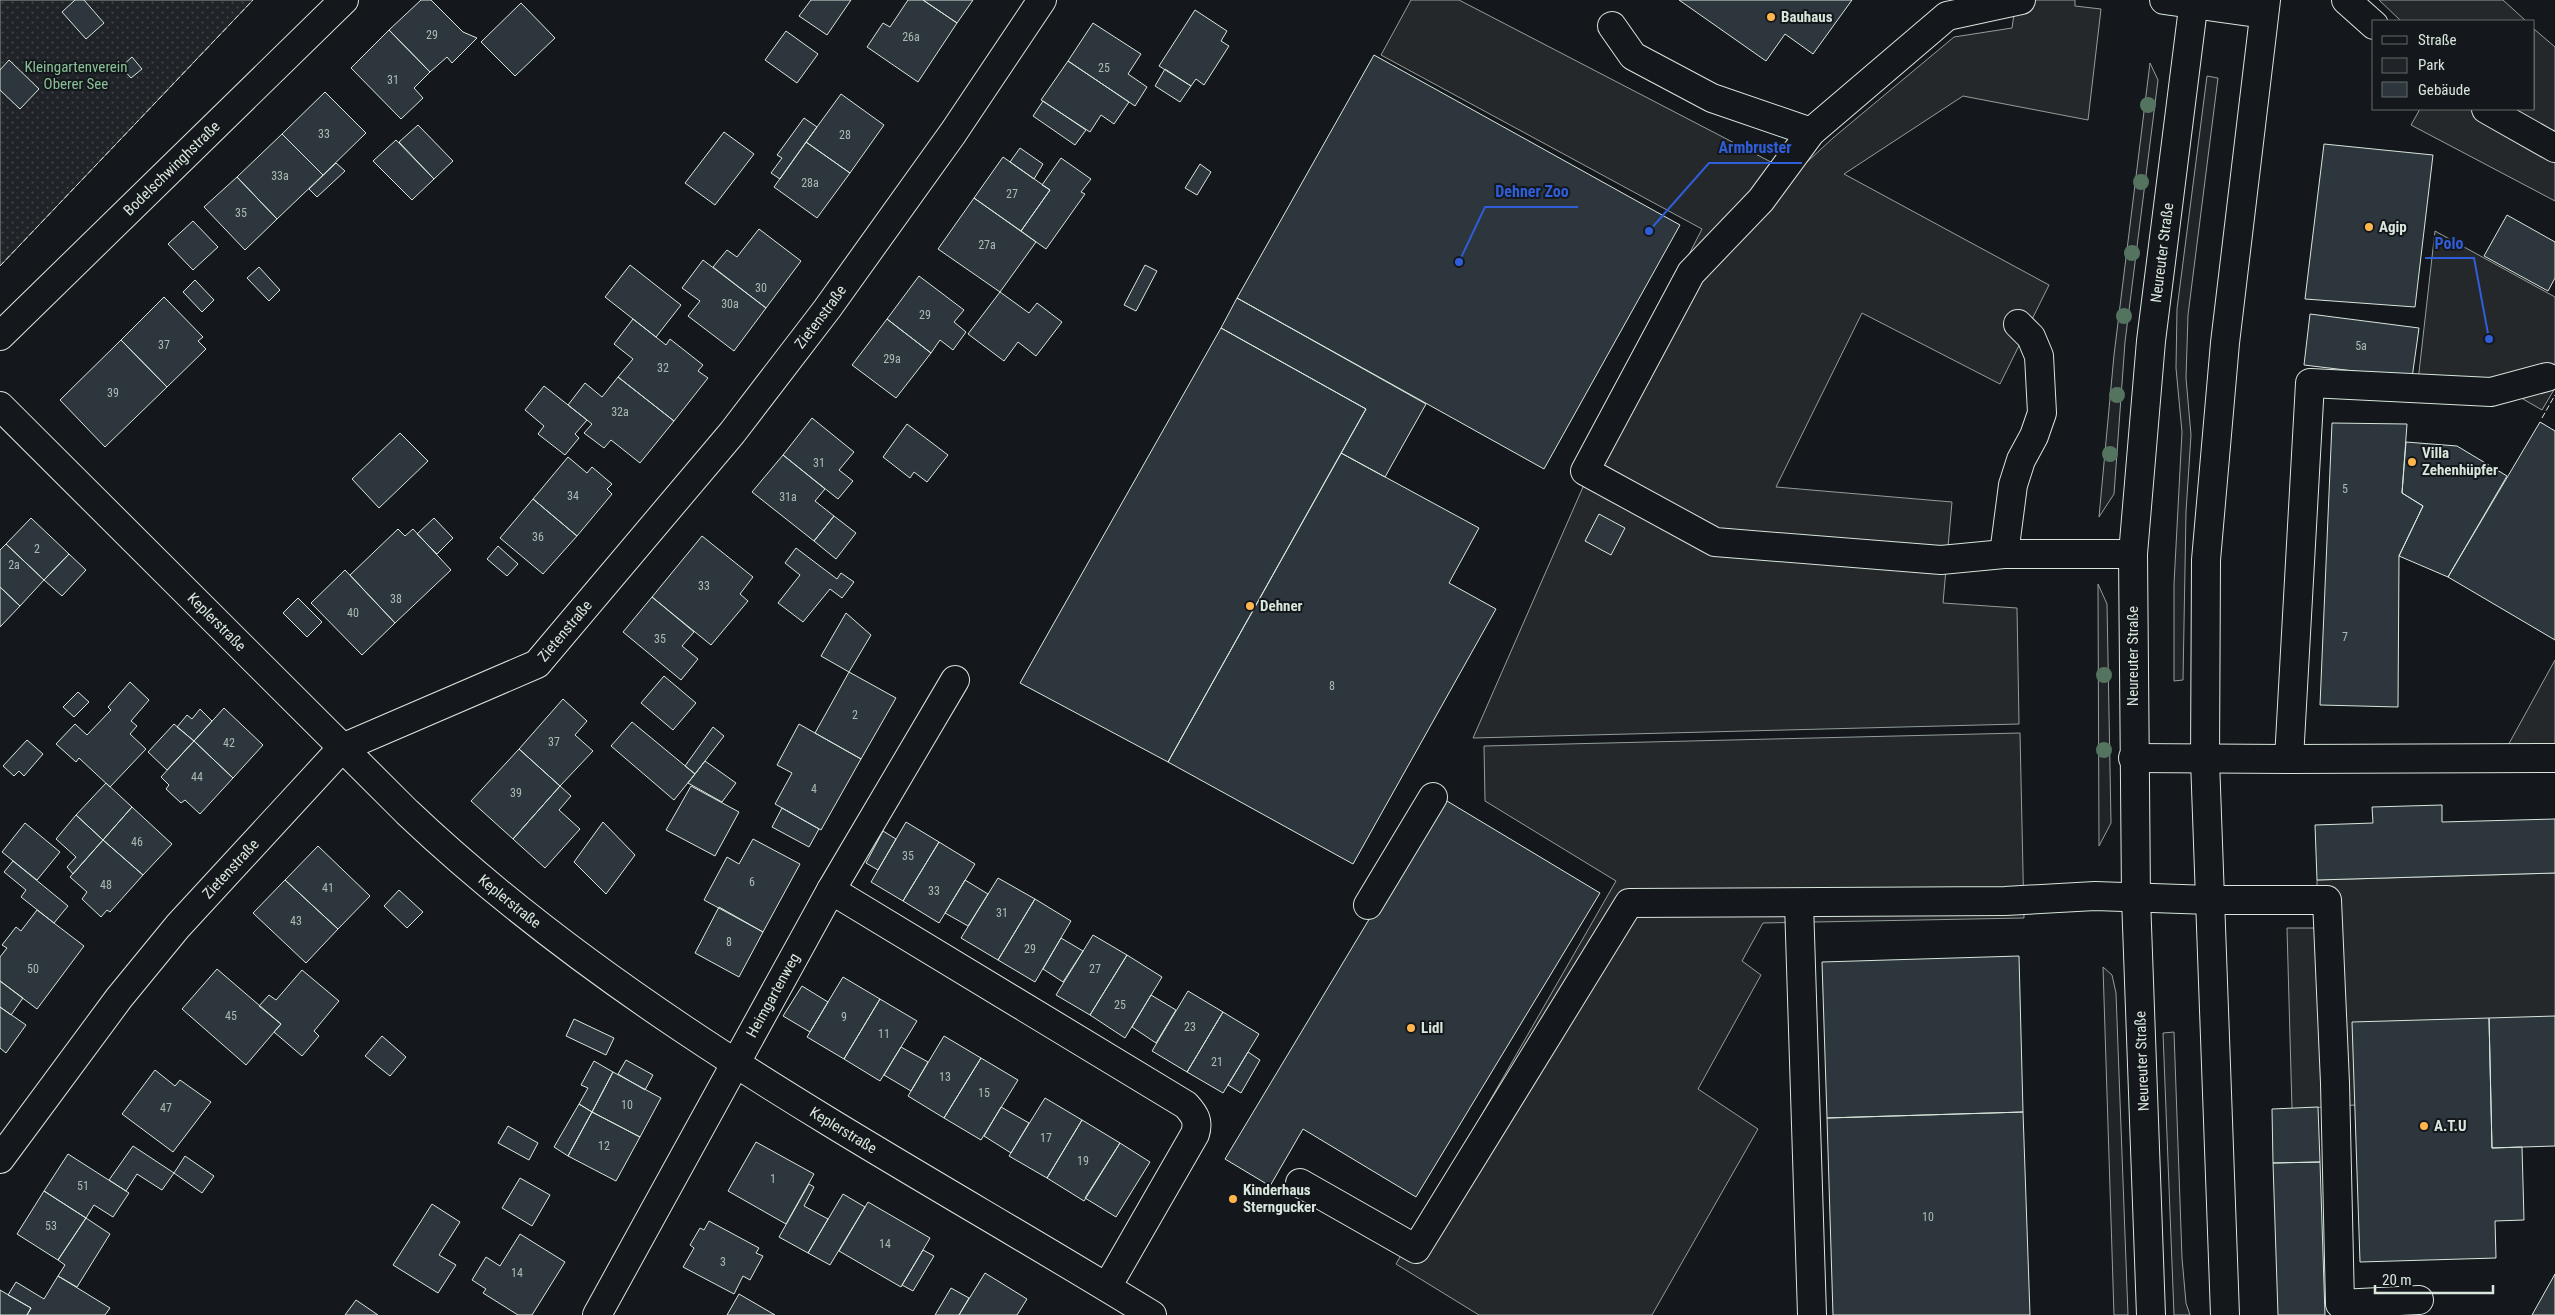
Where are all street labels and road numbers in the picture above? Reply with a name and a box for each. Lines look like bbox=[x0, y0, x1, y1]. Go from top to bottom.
street label: Bodelschwinghstraße bbox=[120, 117, 224, 219]
street label: Neureuter Straße bbox=[2147, 202, 2177, 304]
street label: Zietenstraße bbox=[791, 282, 850, 352]
street label: Keplerstraße bbox=[184, 589, 250, 655]
street label: Zietenstraße bbox=[534, 597, 596, 665]
street label: Neureuter Straße bbox=[2124, 606, 2142, 706]
street label: Zietenstraße bbox=[199, 835, 263, 902]
street label: Keplerstraße bbox=[475, 871, 544, 932]
street label: Heimgartenweg bbox=[743, 950, 803, 1041]
street label: Neureuter Straße bbox=[2131, 1011, 2153, 1111]
street label: Keplerstraße bbox=[806, 1103, 880, 1158]

